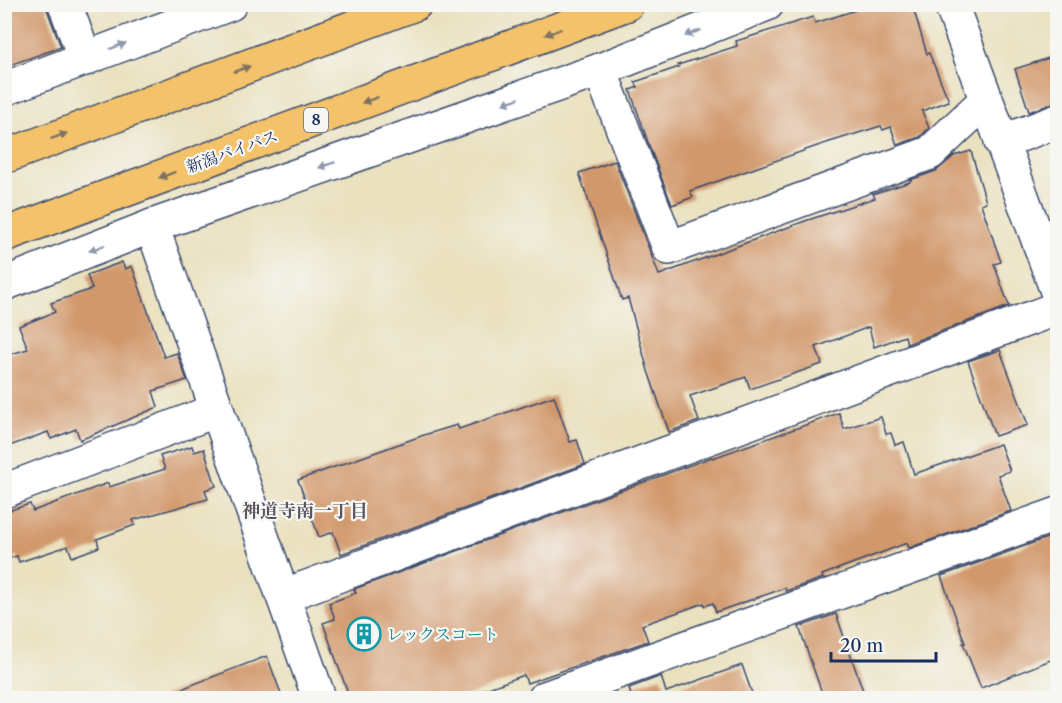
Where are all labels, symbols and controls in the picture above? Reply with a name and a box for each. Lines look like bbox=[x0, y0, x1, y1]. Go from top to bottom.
one-way arrow bbox=[544, 28, 562, 37]
one-way arrow bbox=[684, 29, 702, 39]
one-way arrow bbox=[109, 41, 127, 51]
one-way arrow bbox=[233, 63, 251, 73]
one-way arrow bbox=[361, 96, 379, 105]
one-way arrow bbox=[502, 97, 520, 107]
road number: 8 bbox=[304, 108, 328, 132]
street label: 新潟バイパス bbox=[184, 125, 280, 177]
one-way arrow bbox=[51, 131, 69, 141]
one-way arrow bbox=[317, 161, 335, 171]
one-way arrow bbox=[158, 170, 176, 180]
one-way arrow bbox=[88, 244, 106, 253]
district label: 神道寺南一丁目 bbox=[242, 500, 368, 522]
building icon: レックスコート bbox=[346, 616, 382, 652]
place label: レックスコート bbox=[387, 624, 499, 644]
scale bar bbox=[831, 625, 936, 663]
text: 20 m bbox=[840, 635, 884, 657]

